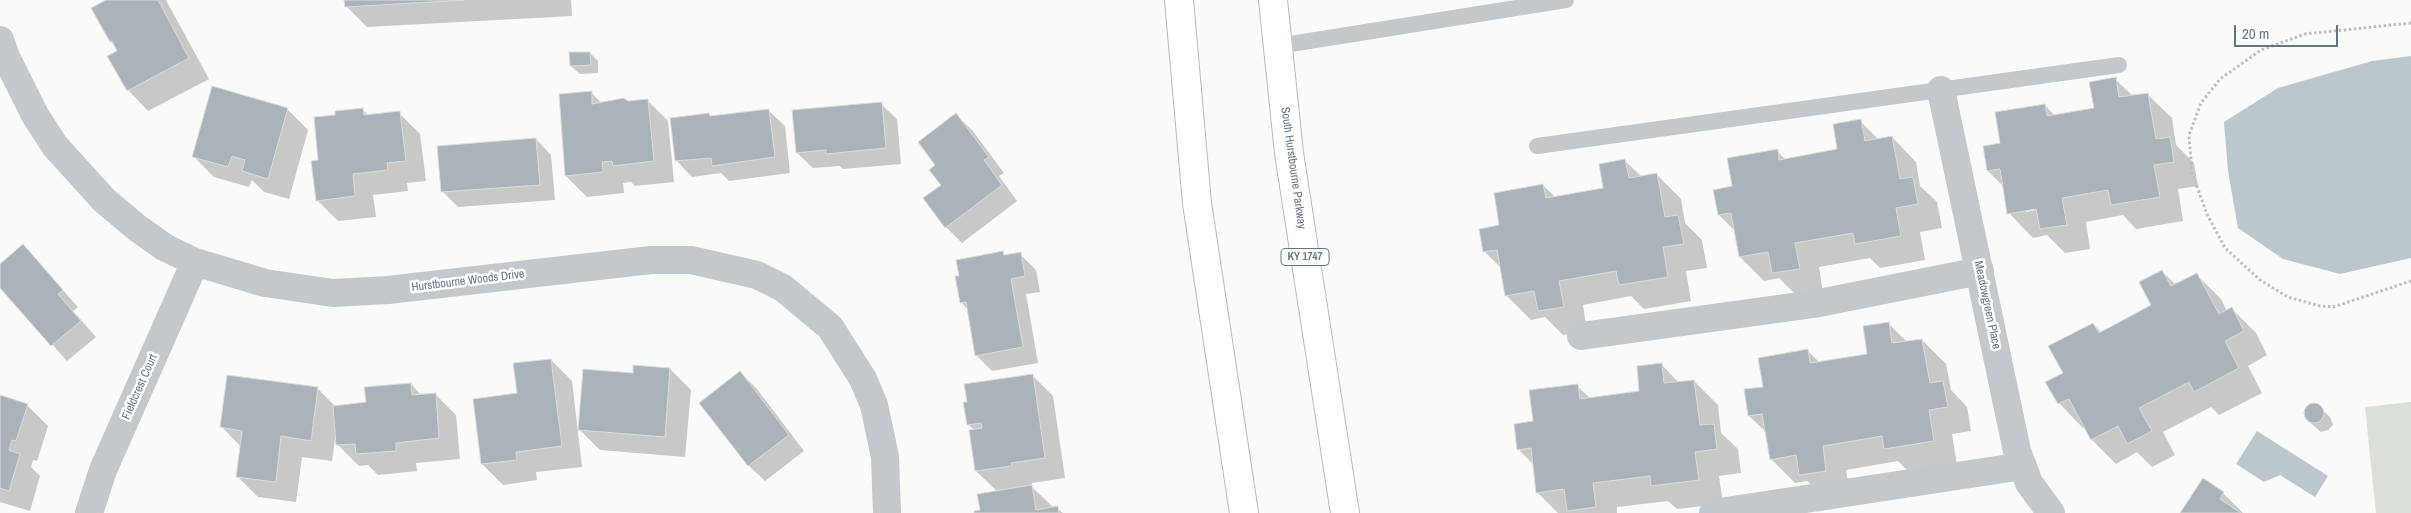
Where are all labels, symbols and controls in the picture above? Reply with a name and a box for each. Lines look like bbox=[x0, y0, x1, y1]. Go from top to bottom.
scale bar bbox=[2236, 15, 2340, 47]
text: 20 m bbox=[2242, 23, 2269, 44]
street label: South Hurstbourne Parkway bbox=[1277, 106, 1309, 230]
road number: KY 1747 bbox=[1281, 248, 1329, 266]
street label: Meadowgreen Place bbox=[1971, 260, 2003, 350]
street label: Hurstbourne Woods Drive bbox=[411, 267, 525, 295]
street label: Fieldcrest Court bbox=[119, 352, 161, 422]

